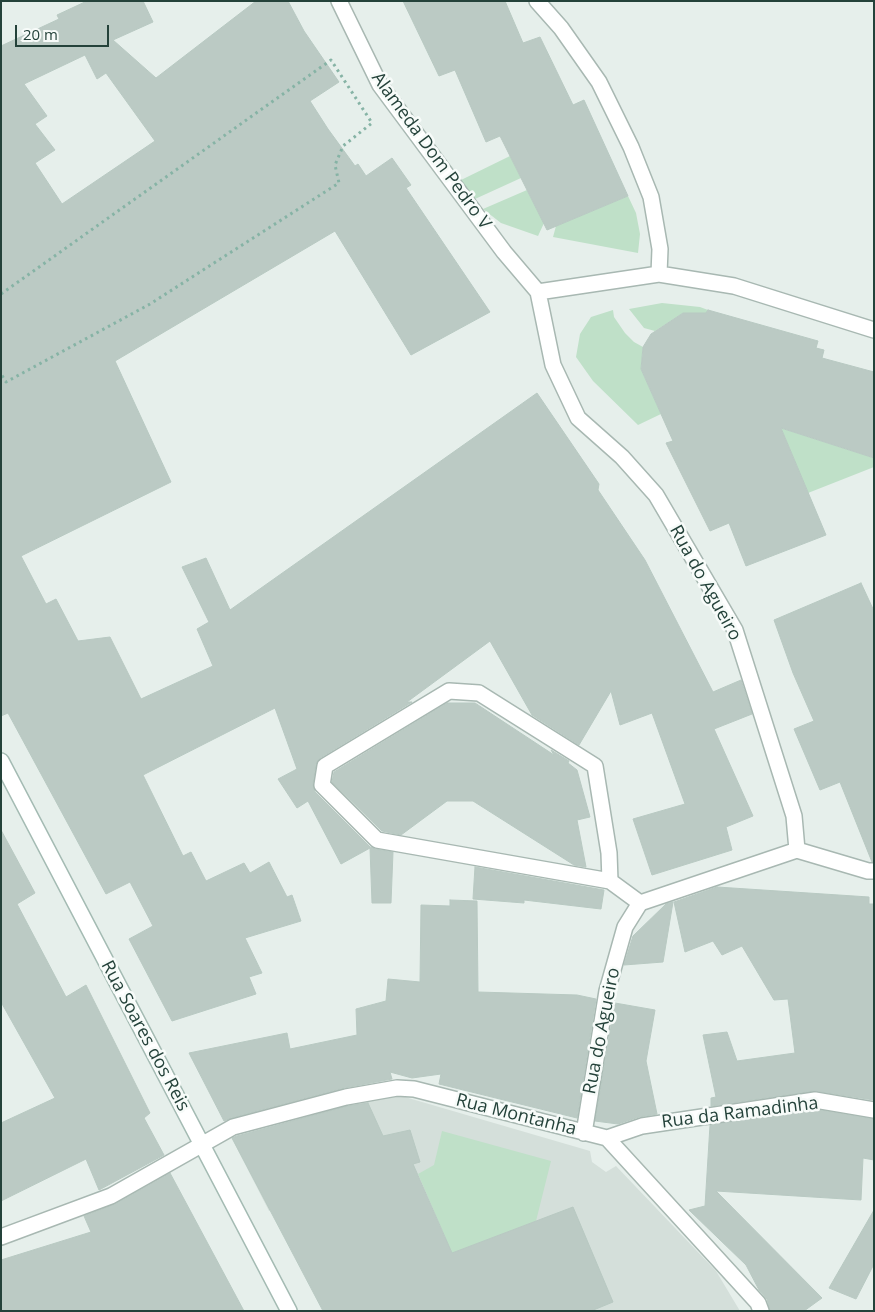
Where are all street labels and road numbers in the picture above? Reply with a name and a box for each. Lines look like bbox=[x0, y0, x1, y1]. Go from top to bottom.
street label: Alameda Dom Pedro V bbox=[367, 68, 495, 234]
street label: Rua do Agueiro bbox=[664, 522, 746, 644]
street label: Rua Soares dos Reis bbox=[96, 957, 194, 1115]
street label: Rua do Agueiro bbox=[579, 966, 625, 1096]
street label: Rua Montanha bbox=[454, 1090, 578, 1140]
street label: Rua da Ramadinha bbox=[660, 1093, 820, 1133]

